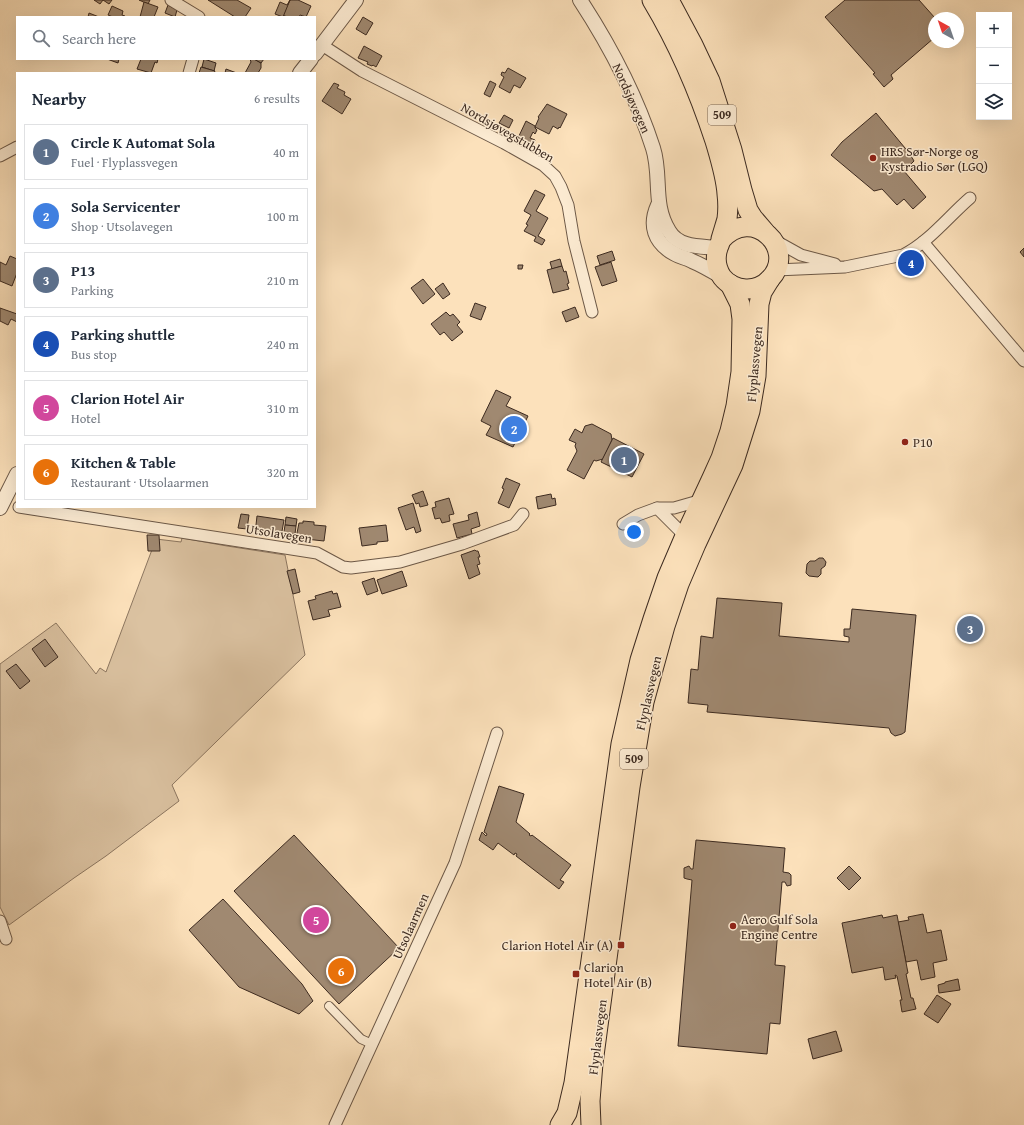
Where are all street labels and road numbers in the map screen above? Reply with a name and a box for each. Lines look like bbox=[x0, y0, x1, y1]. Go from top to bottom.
street label: Nordsjøvegen bbox=[608, 60, 656, 137]
street label: Nordsjøvegstubben bbox=[458, 98, 559, 167]
road number: 509 bbox=[708, 105, 736, 125]
street label: Flyplassvegen bbox=[742, 325, 767, 403]
street label: Utsolavegen bbox=[245, 519, 314, 548]
street label: Flyplassvegen bbox=[631, 653, 666, 732]
road number: 509 bbox=[620, 749, 648, 769]
street label: Utsolaarmen bbox=[387, 890, 434, 962]
street label: Flyplassvegen bbox=[583, 998, 612, 1076]

